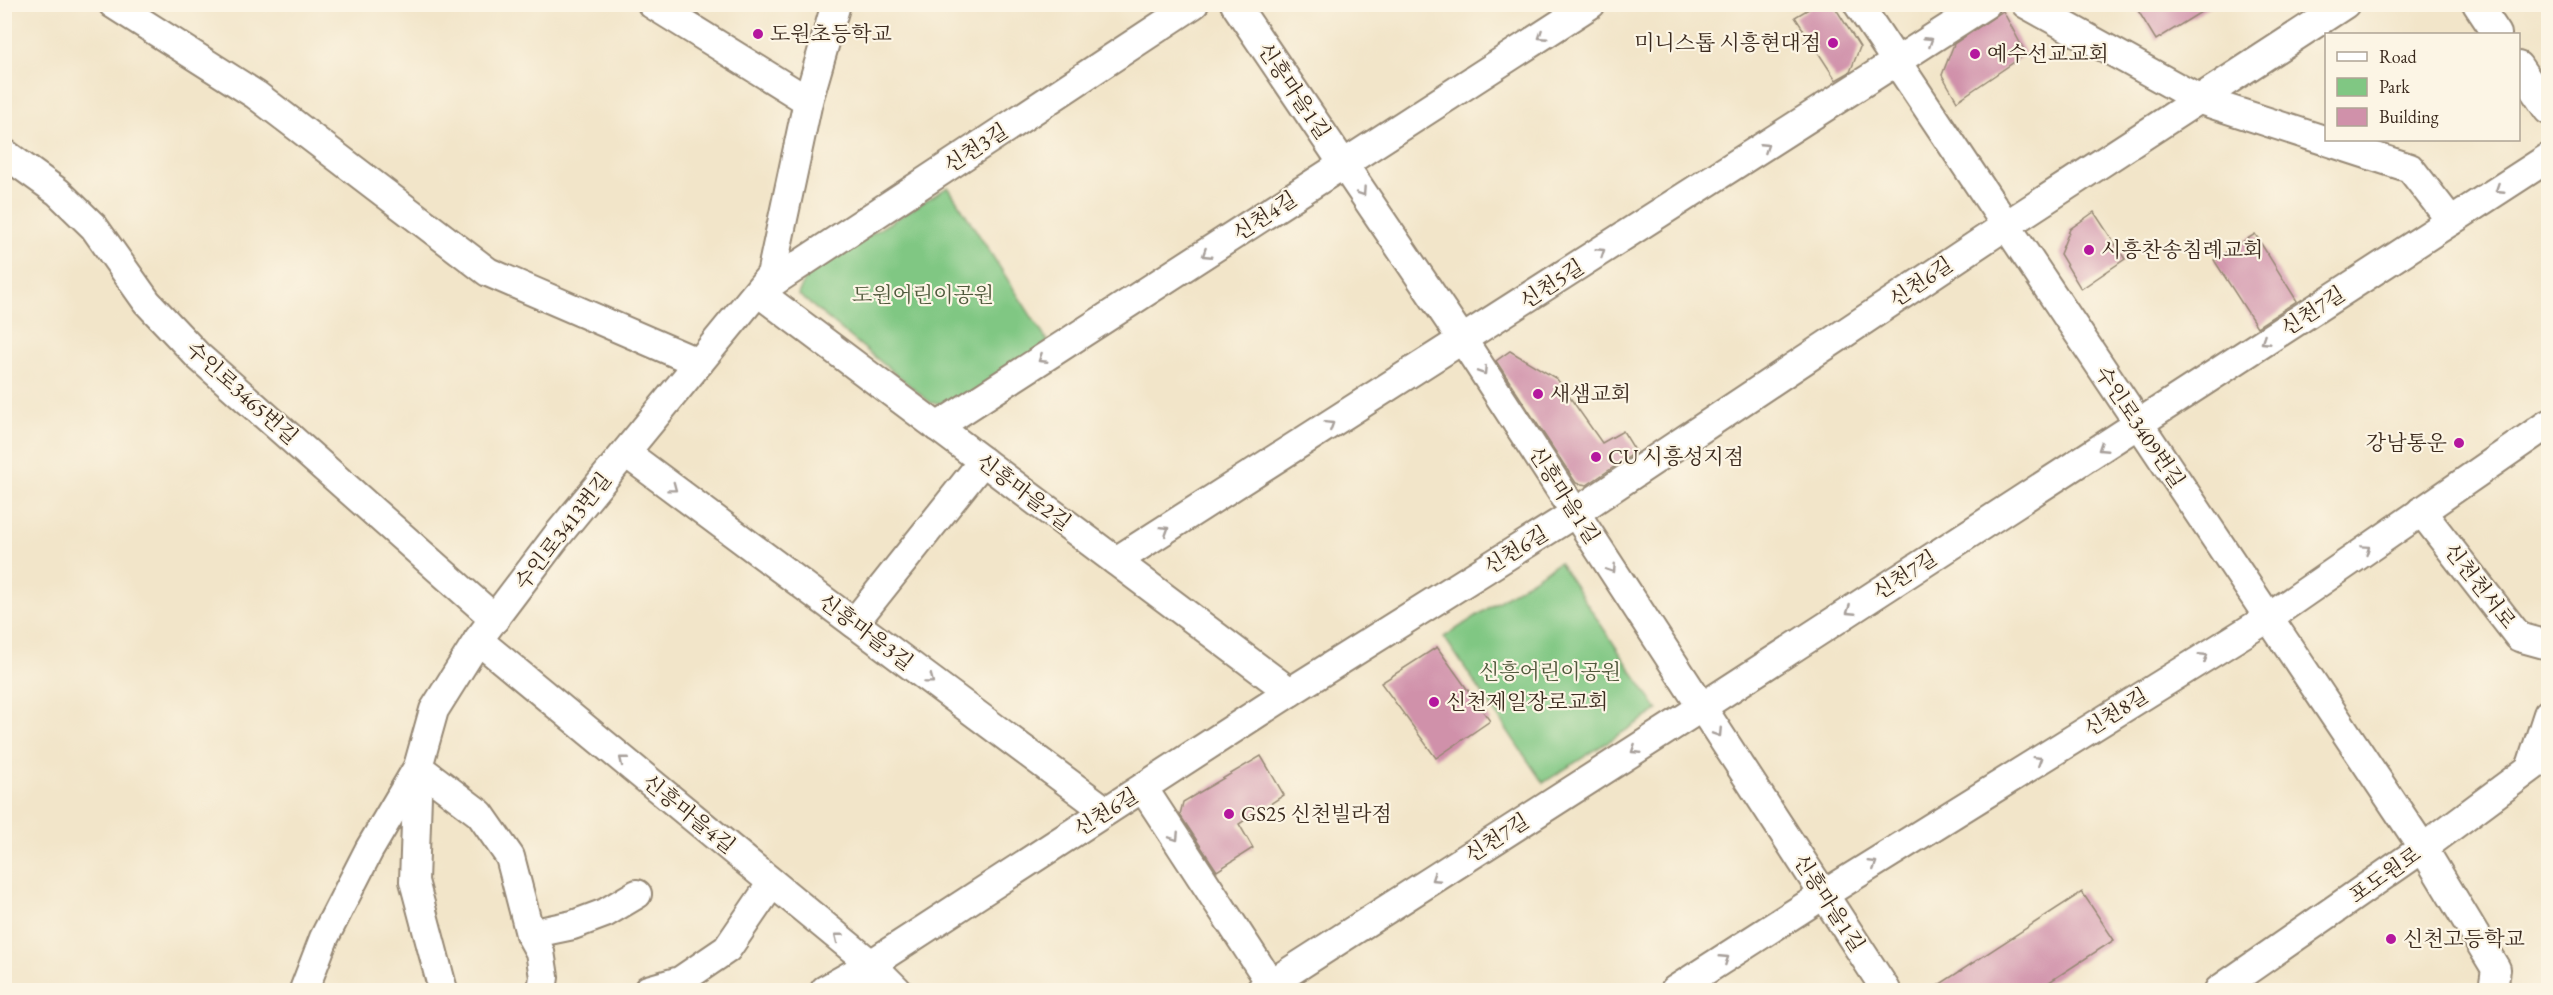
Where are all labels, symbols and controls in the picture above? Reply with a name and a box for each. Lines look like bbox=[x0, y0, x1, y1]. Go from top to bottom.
place label: 도원초등학교 bbox=[770, 20, 892, 47]
marker: 도원초등학교 bbox=[751, 27, 765, 41]
one-way arrow bbox=[1538, 29, 1548, 41]
place label: 미니스톱 시흥현대점 bbox=[1634, 29, 1821, 56]
legend bbox=[2325, 33, 2520, 141]
marker: 미니스톱 시흥현대점 bbox=[1826, 36, 1840, 50]
street label: 신흥마을1길 bbox=[1252, 37, 1337, 144]
one-way arrow bbox=[1923, 37, 1933, 49]
place label: 예수선교교회 bbox=[1987, 40, 2109, 67]
text: Road bbox=[2379, 45, 2418, 68]
marker: 예수선교교회 bbox=[1968, 47, 1982, 61]
text: Park bbox=[2379, 75, 2410, 98]
text: Building bbox=[2379, 105, 2439, 128]
street label: 신천3길 bbox=[939, 117, 1013, 178]
one-way arrow bbox=[1759, 142, 1769, 154]
one-way arrow bbox=[2495, 182, 2506, 193]
street label: 신천4길 bbox=[1228, 185, 1302, 246]
one-way arrow bbox=[1355, 185, 1366, 196]
place label: 시흥찬송침례교회 bbox=[2101, 236, 2263, 263]
marker: 시흥찬송침례교회 bbox=[2082, 243, 2096, 257]
one-way arrow bbox=[1202, 246, 1212, 258]
one-way arrow bbox=[1594, 248, 1605, 259]
street label: 신천6길 bbox=[1884, 251, 1958, 313]
street label: 신천5길 bbox=[1515, 253, 1589, 314]
street label: 신천7길 bbox=[2276, 280, 2350, 341]
park label: 도원어린이공원 bbox=[852, 281, 994, 308]
one-way arrow bbox=[2261, 334, 2272, 345]
street label: 수인로3465번길 bbox=[181, 335, 304, 450]
one-way arrow bbox=[1038, 352, 1049, 363]
street label: 수인로3409번길 bbox=[2090, 360, 2191, 493]
one-way arrow bbox=[1476, 364, 1487, 375]
place label: 새샘교회 bbox=[1550, 380, 1631, 407]
marker: 새샘교회 bbox=[1531, 387, 1545, 401]
one-way arrow bbox=[1323, 421, 1334, 432]
place label: 강남통운 bbox=[2366, 429, 2447, 456]
marker: 강남통운 bbox=[2452, 436, 2466, 450]
one-way arrow bbox=[2098, 440, 2108, 452]
street label: 신흥마을1길 bbox=[1523, 441, 1606, 549]
place label: CU 시흥성지점 bbox=[1608, 443, 1744, 470]
street label: 신흥마을2길 bbox=[972, 447, 1077, 536]
marker: CU 시흥성지점 bbox=[1589, 450, 1603, 464]
street label: 수인로3413번길 bbox=[508, 467, 617, 595]
one-way arrow bbox=[666, 480, 677, 491]
street label: 신천6길 bbox=[1478, 519, 1553, 580]
one-way arrow bbox=[1159, 525, 1169, 537]
street label: 신천천서로 bbox=[2439, 537, 2522, 634]
street label: 신천7길 bbox=[1868, 544, 1942, 605]
one-way arrow bbox=[2360, 545, 2371, 556]
one-way arrow bbox=[1605, 563, 1616, 574]
street label: 신흥마을3길 bbox=[814, 587, 919, 676]
one-way arrow bbox=[1846, 604, 1857, 615]
one-way arrow bbox=[2198, 653, 2208, 665]
park label: 신흥어린이공원 bbox=[1479, 658, 1621, 685]
one-way arrow bbox=[923, 672, 934, 683]
street label: 신천8길 bbox=[2078, 681, 2153, 742]
place label: 신천제일장로교회 bbox=[1446, 688, 1608, 715]
marker: 신천제일장로교회 bbox=[1427, 695, 1441, 709]
one-way arrow bbox=[1711, 727, 1723, 737]
one-way arrow bbox=[1631, 743, 1641, 755]
one-way arrow bbox=[619, 756, 630, 767]
one-way arrow bbox=[2032, 757, 2043, 768]
street label: 신흥마을4길 bbox=[637, 768, 741, 859]
street label: 신천6길 bbox=[1068, 781, 1143, 842]
place label: GS25 신천빌라점 bbox=[1241, 800, 1392, 827]
marker: GS25 신천빌라점 bbox=[1222, 807, 1236, 821]
street label: 신천7길 bbox=[1460, 807, 1534, 868]
one-way arrow bbox=[1168, 831, 1179, 842]
street label: 포도원로 bbox=[2344, 840, 2426, 909]
street label: 신흥마을1길 bbox=[1788, 849, 1871, 957]
one-way arrow bbox=[1867, 859, 1877, 871]
one-way arrow bbox=[1431, 870, 1441, 882]
place label: 신천고등학교 bbox=[2403, 925, 2525, 952]
marker: 신천고등학교 bbox=[2384, 932, 2398, 946]
one-way arrow bbox=[834, 933, 845, 944]
one-way arrow bbox=[1718, 955, 1729, 966]

